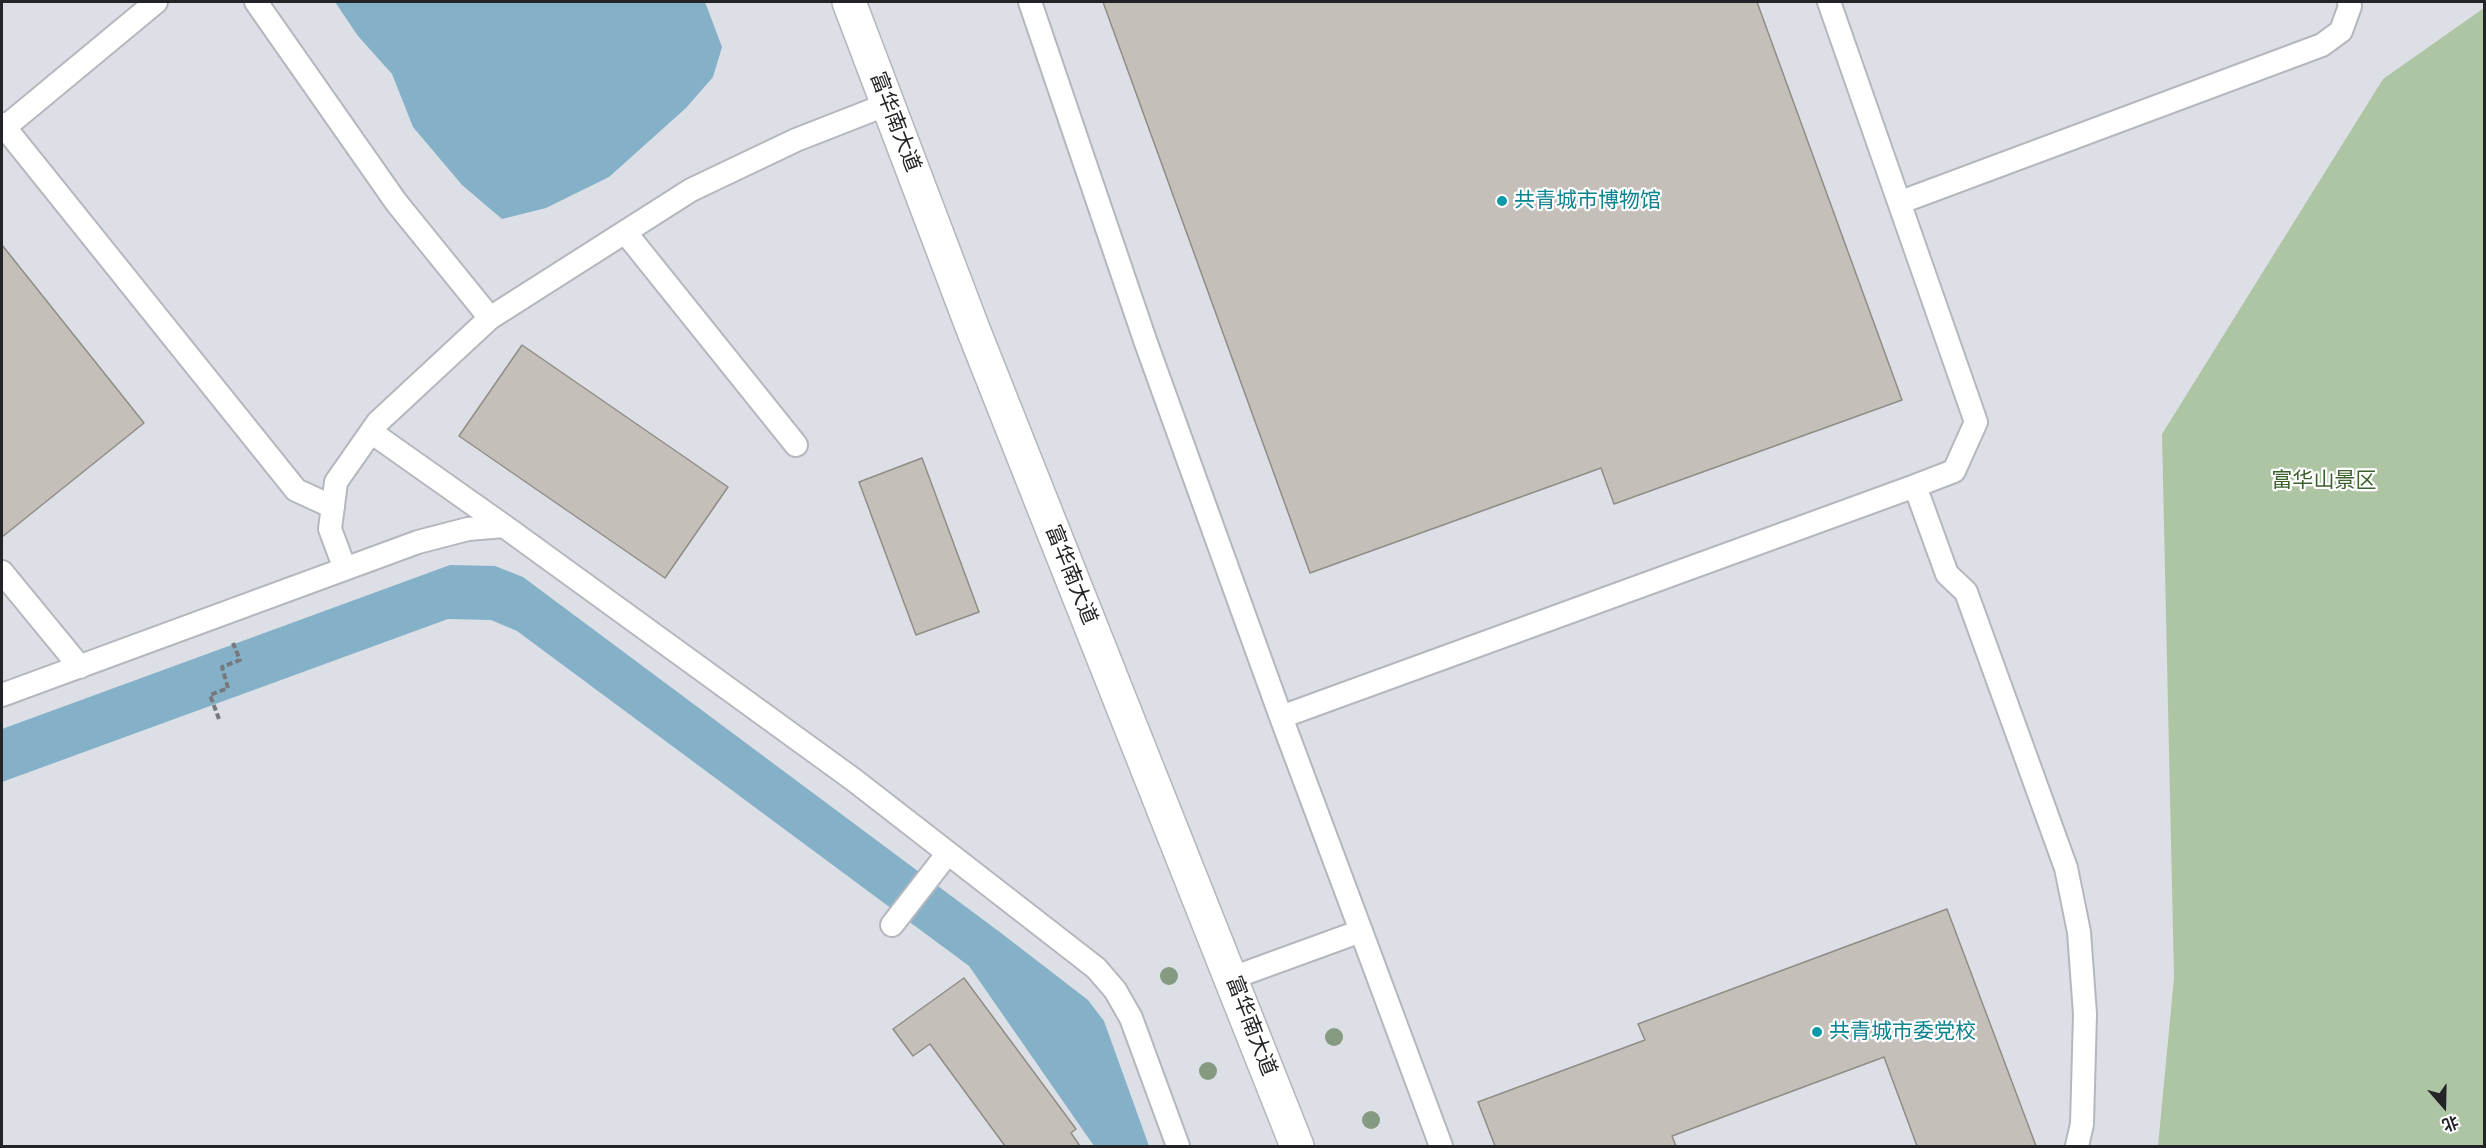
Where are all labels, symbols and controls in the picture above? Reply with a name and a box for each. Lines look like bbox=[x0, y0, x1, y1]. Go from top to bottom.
street label: 富华南大道 bbox=[864, 68, 926, 176]
place label: 共青城市博物馆 bbox=[1514, 188, 1661, 214]
marker: 共青城市博物馆 bbox=[1495, 194, 1509, 208]
park label: 富华山景区 bbox=[2272, 468, 2376, 494]
street label: 富华南大道 bbox=[1040, 522, 1102, 628]
street label: 富华南大道 bbox=[1220, 972, 1282, 1080]
place label: 共青城市委党校 bbox=[1829, 1019, 1976, 1045]
marker: 共青城市委党校 bbox=[1810, 1025, 1824, 1039]
north arrow bbox=[2414, 1076, 2474, 1136]
text: 北 bbox=[2440, 1112, 2461, 1135]

